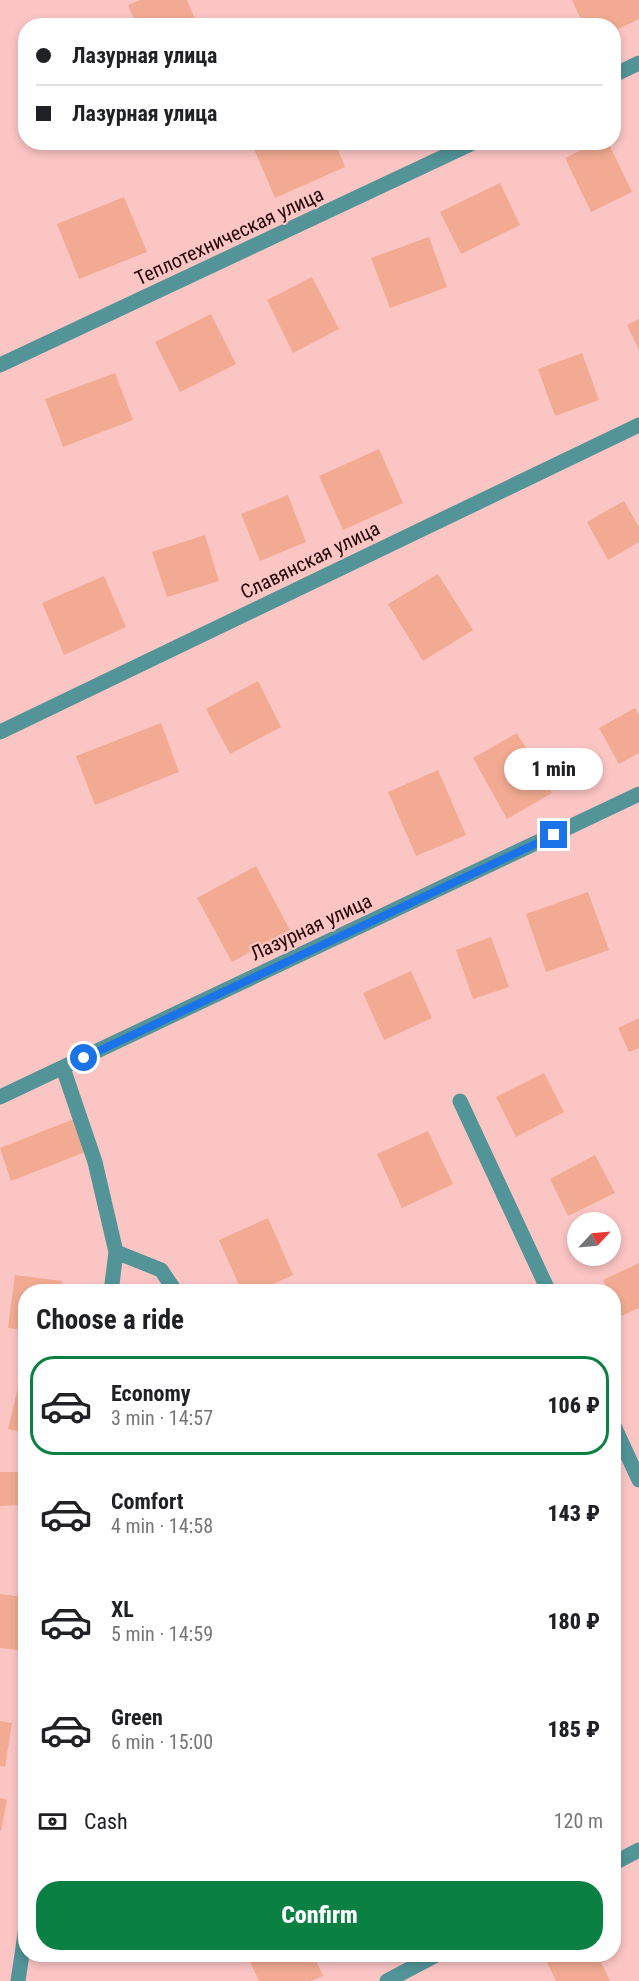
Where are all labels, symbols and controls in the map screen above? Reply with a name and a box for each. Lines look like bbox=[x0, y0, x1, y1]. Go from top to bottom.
text: Лазурная улица bbox=[72, 43, 217, 68]
text: Лазурная улица bbox=[72, 101, 217, 126]
street label: Теплотехническая улица bbox=[131, 182, 327, 290]
street label: Славянская улица bbox=[236, 516, 384, 604]
callout: 1 min bbox=[504, 748, 604, 790]
text: 1 min bbox=[531, 757, 576, 781]
route end bbox=[540, 821, 567, 848]
street label: Лазурная улица bbox=[246, 888, 376, 966]
route start bbox=[70, 1044, 97, 1071]
north arrow bbox=[567, 1212, 621, 1266]
map controls bbox=[567, 1212, 621, 1266]
text: Choose a ride bbox=[36, 1304, 184, 1336]
icon: car bbox=[39, 1379, 93, 1433]
text: Economy bbox=[111, 1381, 191, 1406]
text: 106 ₽ bbox=[547, 1393, 600, 1418]
text: 3 min · 14:57 bbox=[111, 1406, 213, 1430]
icon: car bbox=[39, 1487, 93, 1541]
text: Comfort bbox=[111, 1489, 184, 1514]
text: 143 ₽ bbox=[547, 1501, 600, 1526]
text: 4 min · 14:58 bbox=[111, 1514, 213, 1538]
icon: car bbox=[39, 1595, 93, 1649]
text: XL bbox=[111, 1597, 134, 1622]
text: 180 ₽ bbox=[547, 1609, 600, 1634]
text: 5 min · 14:59 bbox=[111, 1622, 213, 1646]
icon: car bbox=[39, 1703, 93, 1757]
text: Green bbox=[111, 1705, 163, 1730]
text: 185 ₽ bbox=[547, 1717, 600, 1742]
text: 6 min · 15:00 bbox=[111, 1730, 213, 1754]
icon: cash bbox=[36, 1805, 69, 1838]
text: Cash bbox=[84, 1809, 128, 1834]
text: 120 m bbox=[554, 1809, 603, 1833]
button: Confirm bbox=[36, 1881, 603, 1950]

